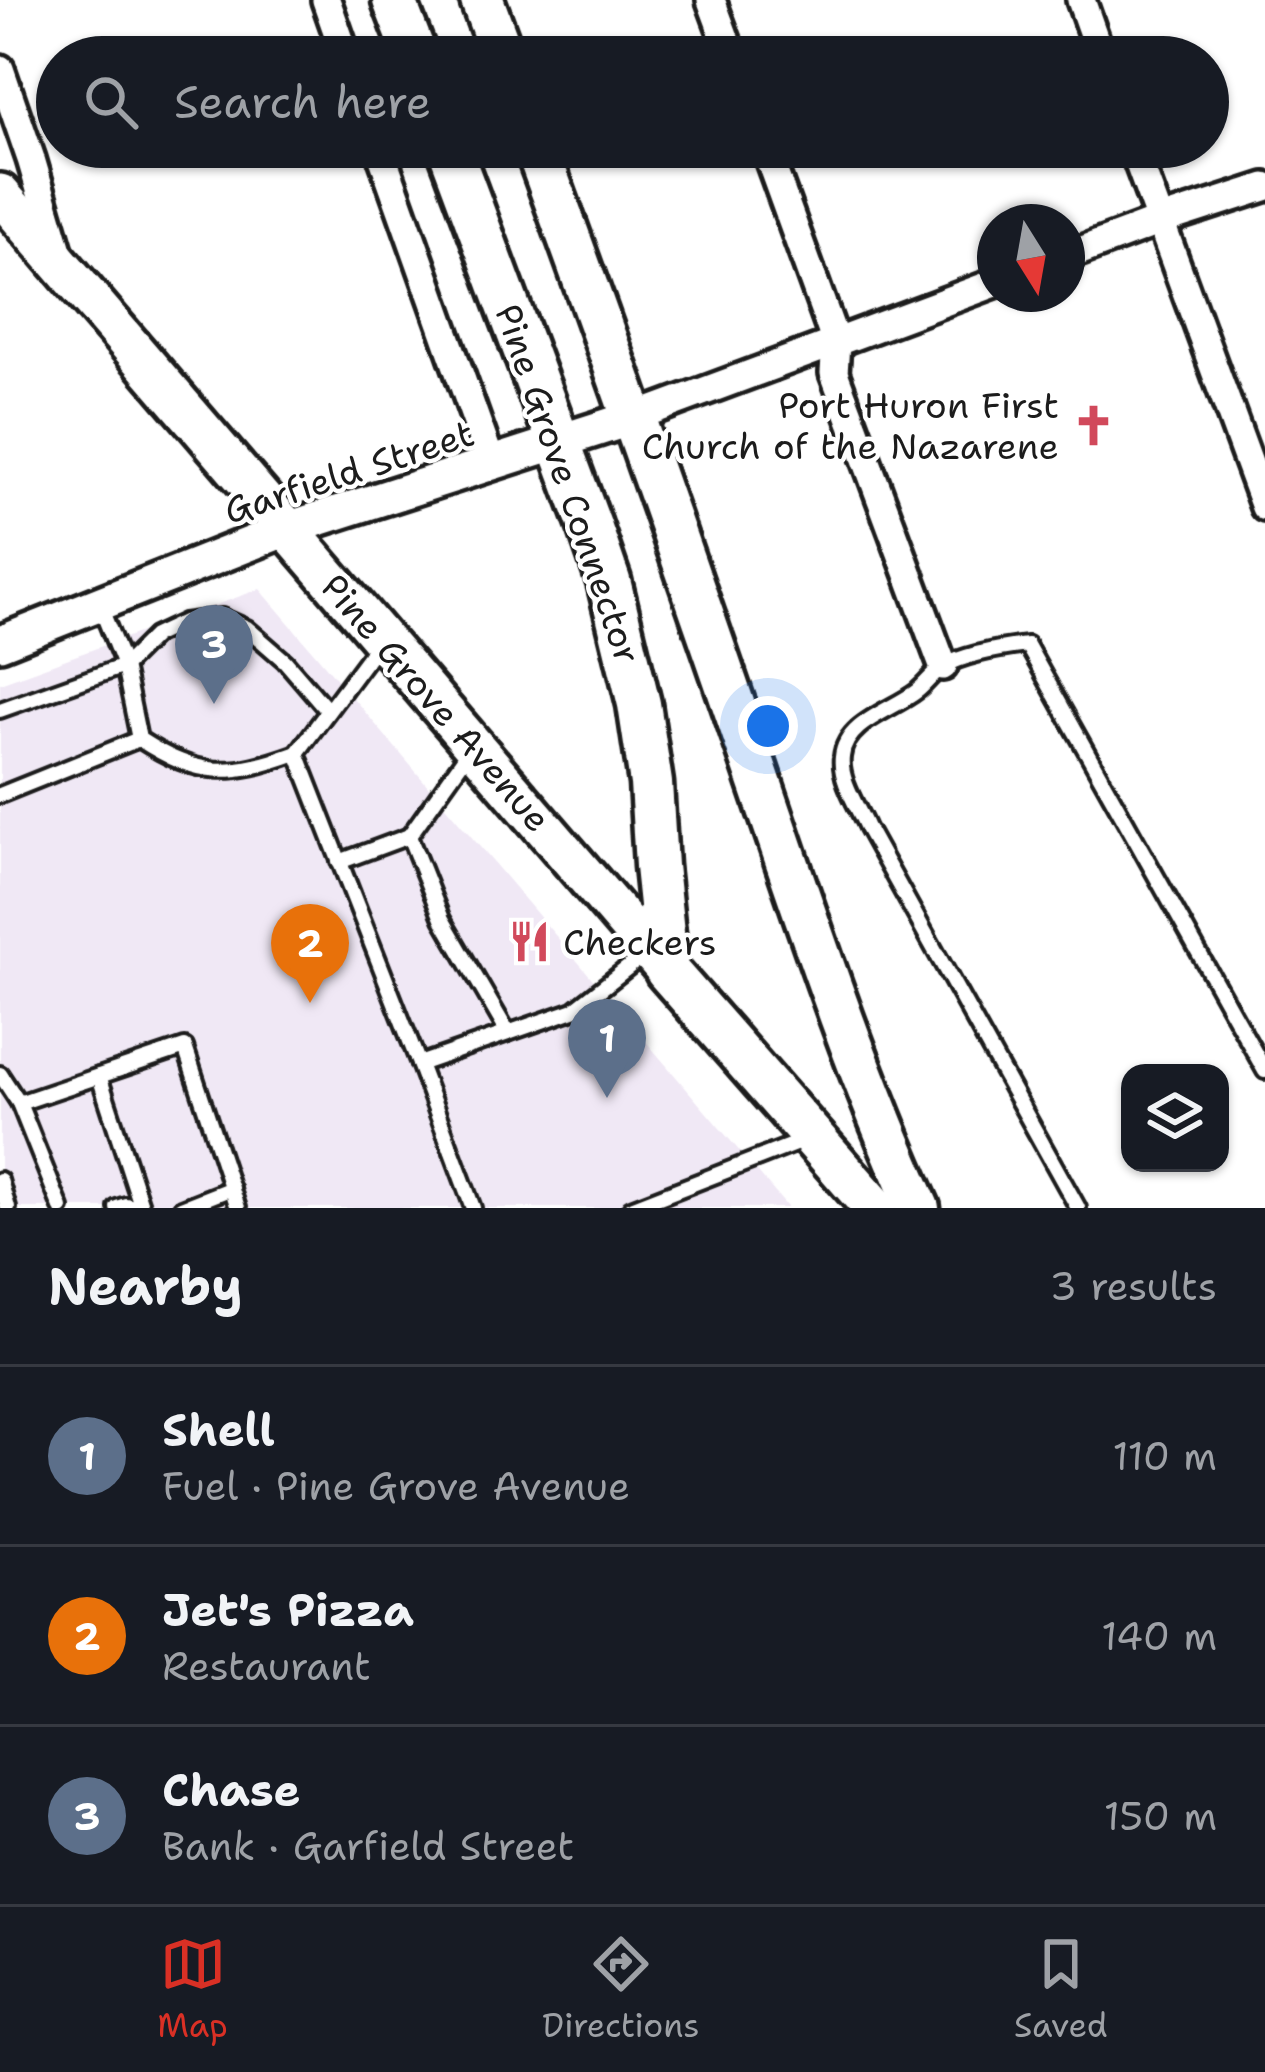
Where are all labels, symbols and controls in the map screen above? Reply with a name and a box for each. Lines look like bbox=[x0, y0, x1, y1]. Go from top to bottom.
search box bbox=[36, 36, 1229, 168]
icon: search bbox=[78, 69, 144, 135]
text: Search here bbox=[174, 72, 431, 132]
north arrow bbox=[977, 204, 1085, 312]
street label: Pine Grove Connector bbox=[483, 298, 653, 670]
place label: Port Huron First Church of the Nazarene bbox=[642, 381, 1059, 471]
church icon: Port Huron First Church of the Nazarene bbox=[1070, 403, 1116, 449]
street label: Garfield Street bbox=[218, 409, 480, 535]
street label: Pine Grove Avenue bbox=[310, 564, 562, 842]
pin: 3 bbox=[175, 605, 253, 704]
your location bbox=[738, 696, 798, 756]
pin: 2 bbox=[271, 904, 349, 1003]
place label: Checkers bbox=[563, 918, 717, 967]
restaurant icon: Checkers bbox=[506, 919, 552, 965]
pin: 1 bbox=[568, 999, 646, 1098]
map controls bbox=[1121, 1064, 1229, 1172]
button: layers bbox=[1121, 1064, 1229, 1172]
text: Nearby bbox=[48, 1252, 243, 1320]
text: 3 results bbox=[1050, 1260, 1217, 1312]
text: Shell bbox=[162, 1400, 275, 1460]
text: 1 bbox=[78, 1430, 96, 1482]
text: 110 m bbox=[1113, 1430, 1217, 1482]
text: Fuel · Pine Grove Avenue bbox=[162, 1460, 630, 1512]
text: Jet's Pizza bbox=[162, 1580, 414, 1640]
text: 2 bbox=[73, 1610, 101, 1662]
text: 140 m bbox=[1101, 1610, 1217, 1662]
text: Restaurant bbox=[162, 1640, 371, 1692]
text: Chase bbox=[162, 1760, 301, 1820]
text: 3 bbox=[73, 1790, 101, 1842]
text: 150 m bbox=[1104, 1790, 1217, 1842]
text: Bank · Garfield Street bbox=[162, 1820, 574, 1872]
tab: Map bbox=[157, 1931, 228, 2048]
tab: Directions bbox=[542, 1931, 700, 2048]
tab: Saved bbox=[1014, 1931, 1108, 2048]

